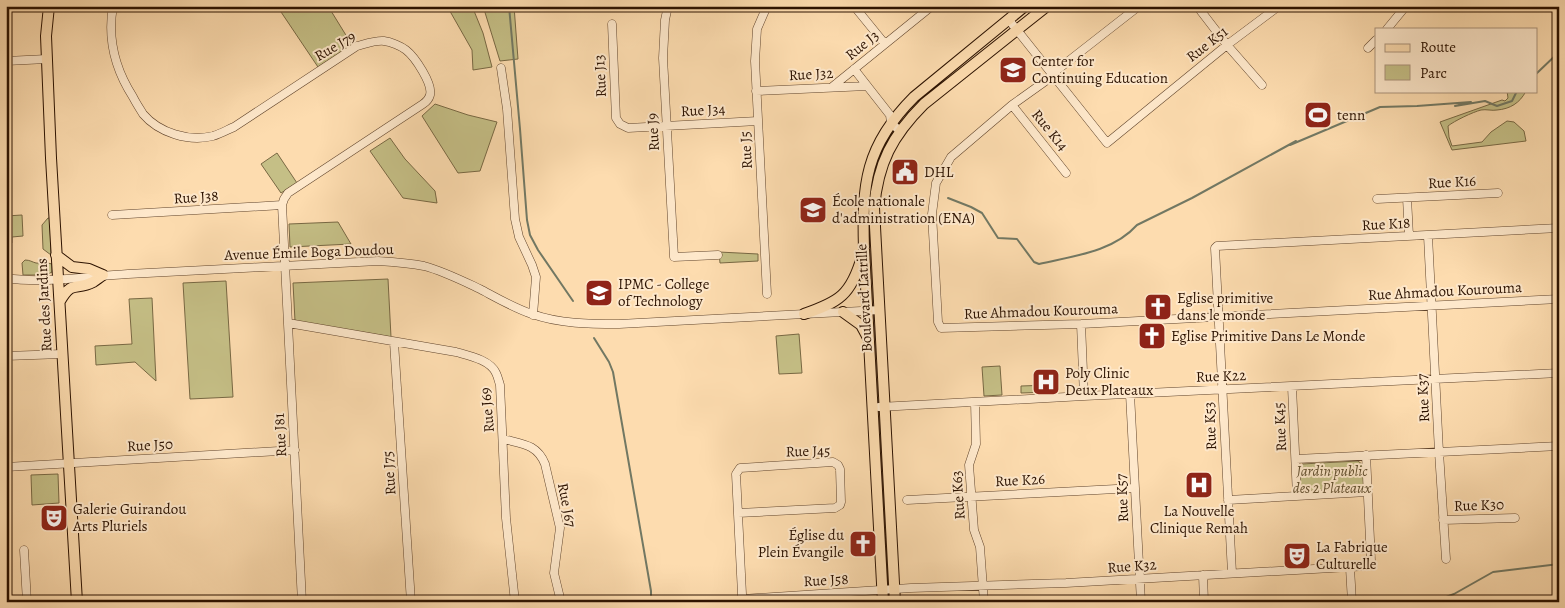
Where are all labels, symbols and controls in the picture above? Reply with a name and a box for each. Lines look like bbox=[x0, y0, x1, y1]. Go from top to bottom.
street label: Rue K51 bbox=[1182, 21, 1232, 67]
street label: Rue J3 bbox=[841, 25, 883, 65]
street label: Rue J79 bbox=[311, 26, 359, 66]
legend bbox=[1375, 28, 1538, 92]
text: Route bbox=[1420, 37, 1456, 57]
place label: Center for Continuing Education bbox=[1032, 51, 1168, 88]
street label: Rue J13 bbox=[589, 54, 611, 98]
school or university icon: Center for Continuing Education bbox=[998, 55, 1028, 85]
street label: Rue J32 bbox=[788, 63, 834, 85]
text: Parc bbox=[1420, 63, 1447, 83]
street label: Rue J34 bbox=[680, 99, 726, 121]
sports icon: tenn bbox=[1303, 100, 1333, 130]
street label: Rue K14 bbox=[1027, 105, 1073, 155]
place label: tenn bbox=[1337, 105, 1365, 125]
street label: Rue J9 bbox=[642, 112, 664, 152]
street label: Rue J5 bbox=[735, 131, 757, 169]
public building icon: DHL bbox=[890, 157, 920, 187]
place label: DHL bbox=[924, 162, 954, 182]
street label: Rue K16 bbox=[1428, 171, 1477, 193]
street label: Rue J38 bbox=[173, 185, 219, 209]
place label: École nationale d'administration (ENA) bbox=[832, 191, 975, 228]
school or university icon: École nationale d'administration (ENA) bbox=[798, 195, 828, 225]
street label: Rue K18 bbox=[1361, 213, 1411, 235]
street label: Avenue Émile Boga Doudou bbox=[223, 239, 395, 265]
street label: Boulevard Latrille bbox=[851, 243, 877, 353]
street label: Rue des Jardins bbox=[32, 258, 56, 352]
place label: IPMC - College of Technology bbox=[618, 274, 710, 311]
street label: Rue Ahmadou Kourouma bbox=[1367, 277, 1523, 305]
school or university icon: IPMC - College of Technology bbox=[584, 278, 614, 308]
place label: Eglise primitive dans le monde bbox=[1177, 288, 1274, 325]
church icon: Eglise primitive dans le monde bbox=[1143, 292, 1173, 322]
street label: Rue Ahmadou Kourouma bbox=[964, 298, 1118, 324]
church icon: Eglise Primitive Dans Le Monde bbox=[1137, 321, 1167, 351]
place label: Eglise Primitive Dans Le Monde bbox=[1171, 326, 1366, 346]
place label: Poly Clinic Deux Plateaux bbox=[1065, 363, 1153, 400]
street label: Rue K22 bbox=[1196, 365, 1246, 387]
hospital icon: Poly Clinic Deux Plateaux bbox=[1031, 367, 1061, 397]
street label: Rue K37 bbox=[1412, 373, 1434, 423]
street label: Rue J69 bbox=[475, 386, 499, 433]
street label: Rue K53 bbox=[1199, 401, 1221, 451]
street label: Rue K45 bbox=[1269, 402, 1291, 452]
street label: Rue J81 bbox=[269, 413, 291, 457]
street label: Rue J50 bbox=[127, 434, 173, 456]
street label: Rue J45 bbox=[785, 441, 831, 461]
street label: Rue J75 bbox=[377, 450, 401, 496]
park label: Jardin public des 2 Plateaux bbox=[1293, 461, 1372, 498]
street label: Rue K26 bbox=[995, 469, 1046, 491]
street label: Rue K63 bbox=[946, 470, 970, 520]
hospital icon: La Nouvelle Clinique Remah bbox=[1184, 470, 1214, 500]
street label: Rue K57 bbox=[1111, 472, 1133, 523]
street label: Rue J67 bbox=[553, 481, 581, 530]
street label: Rue K30 bbox=[1454, 494, 1504, 516]
place label: Galerie Guirandou Arts Pluriels bbox=[72, 499, 187, 536]
place label: La Nouvelle Clinique Remah bbox=[1150, 501, 1248, 538]
theatre icon: Galerie Guirandou Arts Pluriels bbox=[39, 503, 69, 533]
place label: Église du Plein Évangile bbox=[758, 525, 845, 562]
church icon: Église du Plein Évangile bbox=[848, 529, 878, 559]
place label: La Fabrique Culturelle bbox=[1316, 537, 1388, 574]
theatre icon: La Fabrique Culturelle bbox=[1282, 541, 1312, 571]
street label: Rue K32 bbox=[1107, 554, 1157, 578]
street label: Rue J58 bbox=[803, 569, 849, 591]

